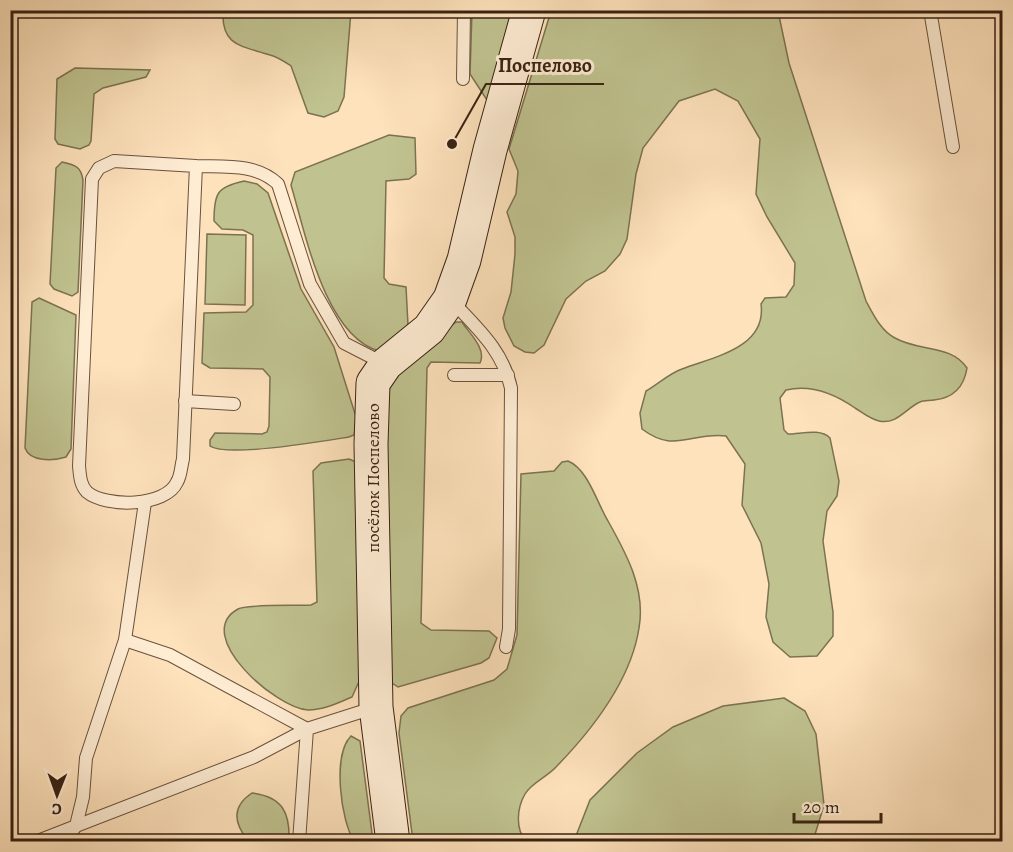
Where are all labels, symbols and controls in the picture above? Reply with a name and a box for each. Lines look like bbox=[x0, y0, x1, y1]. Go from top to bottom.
callout: Поспелово bbox=[486, 46, 604, 84]
text: Поспелово bbox=[498, 52, 592, 79]
street label: посёлок Поспелово bbox=[361, 403, 385, 553]
north arrow bbox=[27, 765, 87, 825]
scale bar bbox=[794, 786, 881, 824]
text: 20 m bbox=[803, 795, 840, 819]
text: С bbox=[51, 798, 62, 820]

